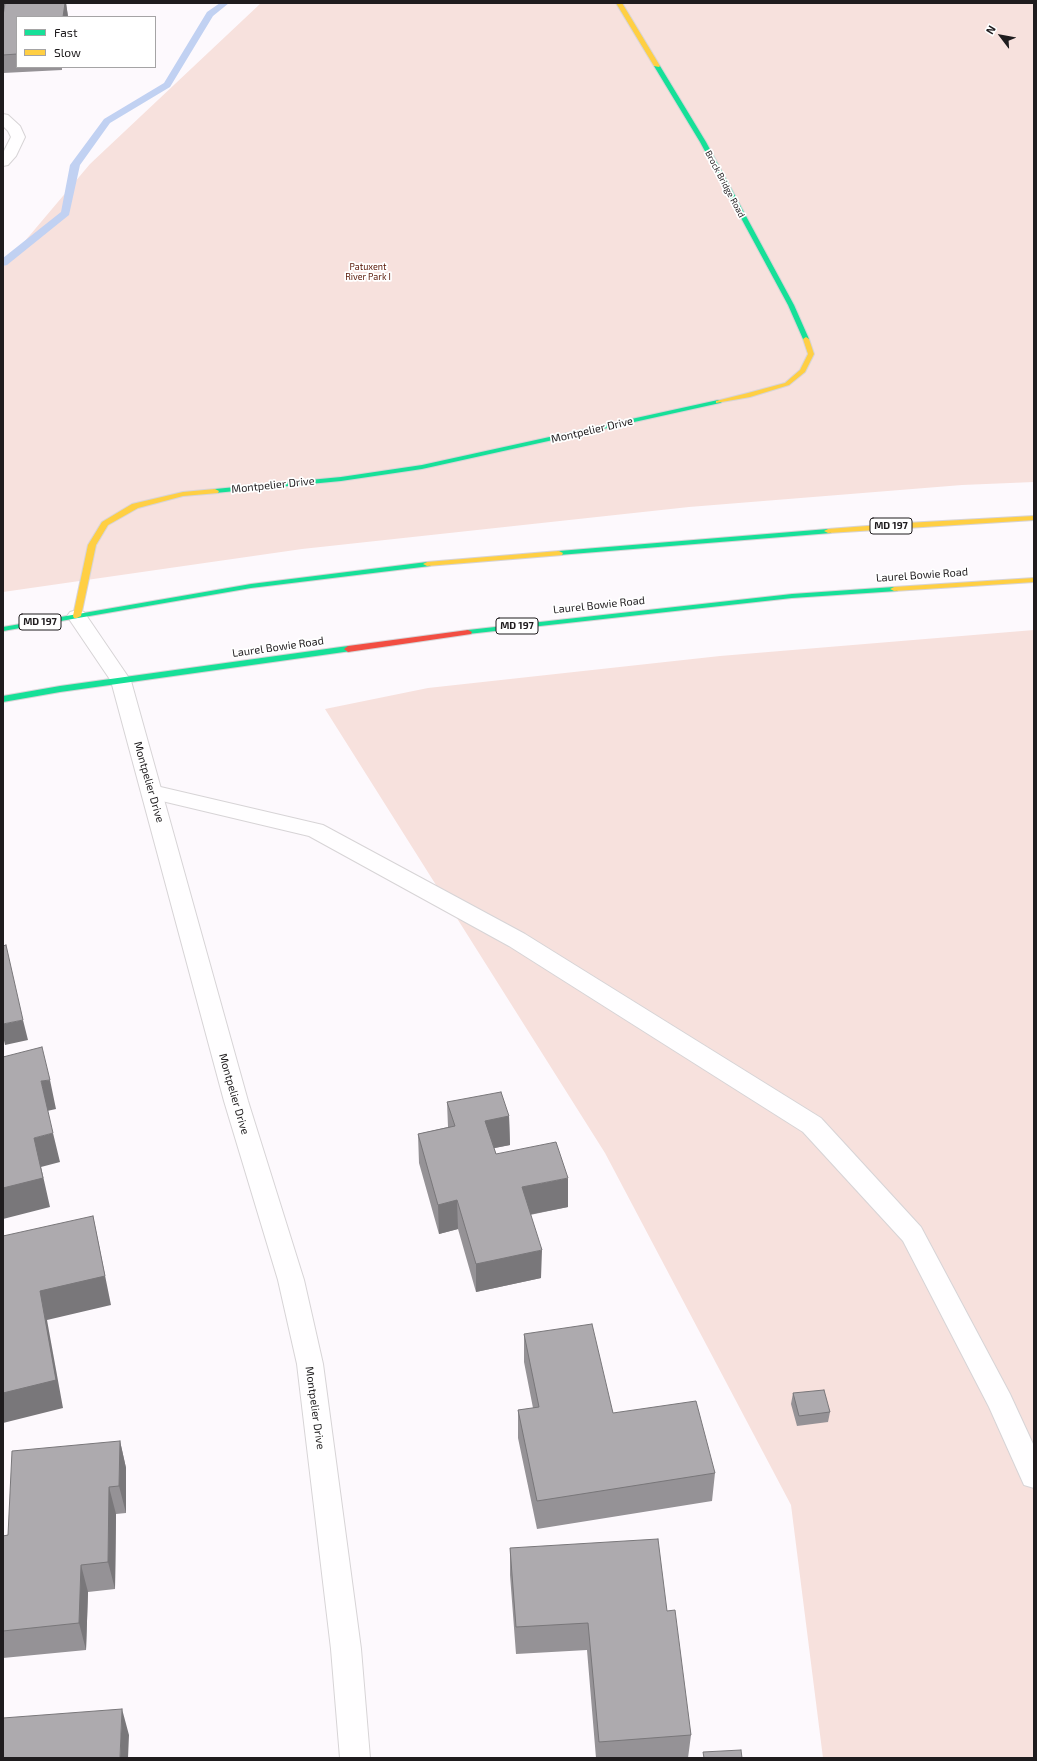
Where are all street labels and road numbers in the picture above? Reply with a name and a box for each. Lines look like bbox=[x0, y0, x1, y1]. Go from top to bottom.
street label: Brock Bridge Road bbox=[703, 149, 747, 219]
street label: Montpelier Drive bbox=[550, 414, 634, 446]
street label: Montpelier Drive bbox=[231, 474, 315, 496]
road number: MD 197 bbox=[870, 518, 912, 534]
street label: Laurel Bowie Road bbox=[875, 565, 969, 585]
street label: Laurel Bowie Road bbox=[552, 594, 646, 616]
road number: MD 197 bbox=[19, 614, 61, 630]
road number: MD 197 bbox=[496, 618, 538, 634]
street label: Laurel Bowie Road bbox=[231, 634, 325, 660]
street label: Montpelier Drive bbox=[131, 740, 167, 824]
street label: Montpelier Drive bbox=[216, 1052, 252, 1136]
street label: Montpelier Drive bbox=[303, 1366, 327, 1450]

